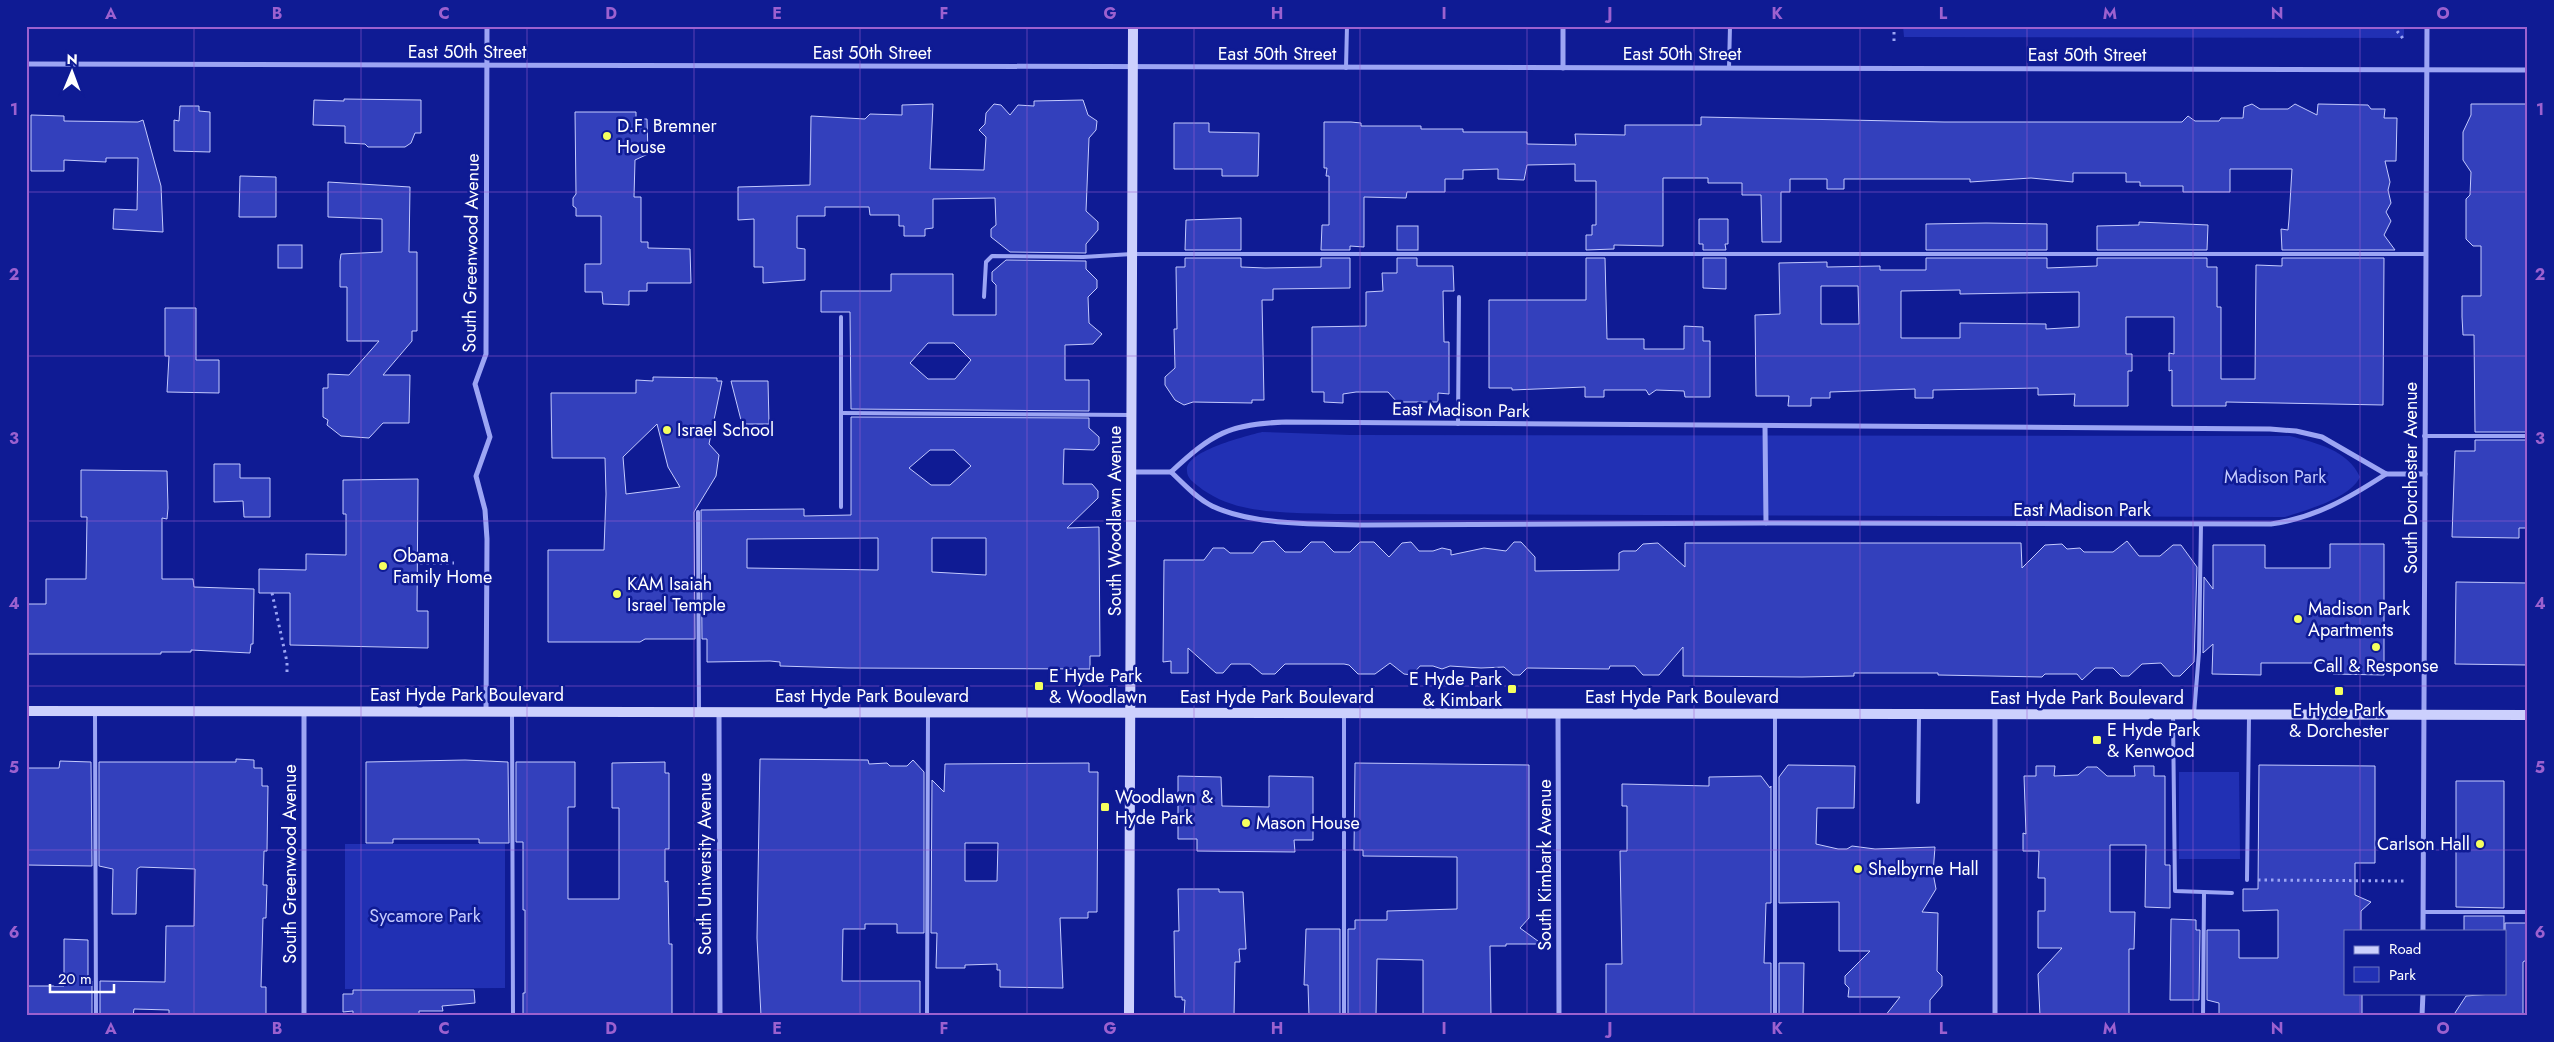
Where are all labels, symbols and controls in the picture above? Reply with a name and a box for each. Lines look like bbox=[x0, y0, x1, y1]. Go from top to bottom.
text: A bbox=[104, 2, 117, 25]
text: B bbox=[272, 2, 282, 25]
text: C bbox=[438, 2, 450, 25]
text: D bbox=[605, 2, 617, 25]
text: E bbox=[772, 2, 782, 25]
text: F bbox=[940, 2, 948, 25]
text: G bbox=[1103, 2, 1117, 25]
text: H bbox=[1271, 2, 1283, 25]
text: I bbox=[1441, 2, 1447, 25]
text: J bbox=[1604, 2, 1613, 25]
text: K bbox=[1771, 2, 1783, 25]
text: L bbox=[1939, 2, 1948, 25]
text: M bbox=[2103, 2, 2117, 25]
text: N bbox=[2271, 2, 2283, 25]
text: O bbox=[2436, 2, 2450, 25]
street label: East 50th Street bbox=[408, 39, 527, 65]
street label: East 50th Street bbox=[813, 40, 932, 66]
street label: East 50th Street bbox=[1218, 41, 1337, 67]
street label: East 50th Street bbox=[1623, 41, 1742, 67]
street label: East 50th Street bbox=[2028, 42, 2147, 68]
north arrow bbox=[48, 48, 98, 98]
text: N bbox=[66, 49, 78, 69]
text: 1 bbox=[10, 98, 18, 121]
text: 1 bbox=[2536, 98, 2544, 121]
place label: D.F. Bremner House bbox=[617, 113, 718, 160]
marker: D.F. Bremner House bbox=[601, 130, 613, 142]
street label: South Greenwood Avenue bbox=[456, 153, 486, 353]
text: 2 bbox=[9, 263, 19, 286]
text: 2 bbox=[2535, 263, 2545, 286]
street label: South Dorchester Avenue bbox=[2398, 382, 2424, 574]
street label: East Madison Park bbox=[1392, 396, 1530, 424]
place label: Israel School bbox=[677, 417, 774, 443]
marker: Israel School bbox=[661, 424, 673, 436]
street label: South Woodlawn Avenue bbox=[1102, 426, 1128, 616]
text: 3 bbox=[9, 427, 19, 450]
text: 3 bbox=[2535, 427, 2545, 450]
park label: Madison Park bbox=[2224, 464, 2326, 490]
street label: East Madison Park bbox=[2013, 497, 2151, 523]
place label: Obama Family Home bbox=[393, 543, 492, 590]
marker: Obama Family Home bbox=[377, 560, 389, 572]
place label: KAM Isaiah Israel Temple bbox=[627, 571, 726, 618]
marker: KAM Isaiah Israel Temple bbox=[611, 588, 623, 600]
text: 4 bbox=[8, 592, 20, 615]
text: 4 bbox=[2534, 592, 2546, 615]
place label: Madison Park Apartments bbox=[2308, 596, 2410, 643]
marker: Madison Park Apartments bbox=[2292, 613, 2304, 625]
marker: Call & Response bbox=[2370, 641, 2382, 653]
place label: Call & Response bbox=[2314, 653, 2438, 679]
place label: E Hyde Park & Woodlawn bbox=[1049, 663, 1147, 710]
place label: E Hyde Park & Kimbark bbox=[1409, 666, 1502, 713]
marker: E Hyde Park & Woodlawn bbox=[1033, 680, 1045, 692]
street label: East Hyde Park Boulevard bbox=[370, 682, 564, 708]
street label: East Hyde Park Boulevard bbox=[775, 683, 969, 709]
marker: E Hyde Park & Kimbark bbox=[1506, 683, 1518, 695]
street label: East Hyde Park Boulevard bbox=[1180, 684, 1374, 710]
street label: East Hyde Park Boulevard bbox=[1585, 684, 1779, 710]
street label: East Hyde Park Boulevard bbox=[1990, 685, 2184, 711]
marker: E Hyde Park & Dorchester bbox=[2333, 685, 2345, 697]
place label: E Hyde Park & Dorchester bbox=[2289, 697, 2390, 744]
place label: E Hyde Park & Kenwood bbox=[2107, 717, 2200, 764]
marker: E Hyde Park & Kenwood bbox=[2091, 734, 2103, 746]
text: 5 bbox=[9, 756, 19, 779]
text: 5 bbox=[2535, 756, 2545, 779]
street label: South Greenwood Avenue bbox=[277, 764, 303, 964]
street label: South University Avenue bbox=[692, 773, 718, 955]
street label: South Kimbark Avenue bbox=[1532, 779, 1558, 951]
place label: Woodlawn & Hyde Park bbox=[1115, 784, 1213, 831]
marker: Woodlawn & Hyde Park bbox=[1099, 801, 1111, 813]
place label: Mason House bbox=[1256, 810, 1360, 836]
marker: Mason House bbox=[1240, 817, 1252, 829]
place label: Carlson Hall bbox=[2377, 831, 2470, 857]
marker: Carlson Hall bbox=[2474, 838, 2486, 850]
place label: Shelbyrne Hall bbox=[1868, 856, 1979, 882]
marker: Shelbyrne Hall bbox=[1852, 863, 1864, 875]
park label: Sycamore Park bbox=[369, 903, 481, 929]
text: 6 bbox=[9, 921, 19, 944]
text: 6 bbox=[2535, 921, 2545, 944]
legend bbox=[2344, 930, 2506, 994]
text: Road bbox=[2389, 938, 2421, 960]
scale bar bbox=[50, 962, 114, 994]
text: Park bbox=[2389, 964, 2416, 986]
text: 20 m bbox=[58, 968, 92, 990]
text: A bbox=[104, 1017, 117, 1040]
text: B bbox=[272, 1017, 282, 1040]
text: C bbox=[438, 1017, 450, 1040]
text: D bbox=[605, 1017, 617, 1040]
text: E bbox=[772, 1017, 782, 1040]
text: F bbox=[940, 1017, 948, 1040]
text: G bbox=[1103, 1017, 1117, 1040]
text: H bbox=[1271, 1017, 1283, 1040]
text: I bbox=[1441, 1017, 1447, 1040]
text: J bbox=[1604, 1017, 1613, 1040]
text: K bbox=[1771, 1017, 1783, 1040]
text: L bbox=[1939, 1017, 1948, 1040]
text: M bbox=[2103, 1017, 2117, 1040]
text: N bbox=[2271, 1017, 2283, 1040]
text: O bbox=[2436, 1017, 2450, 1040]

